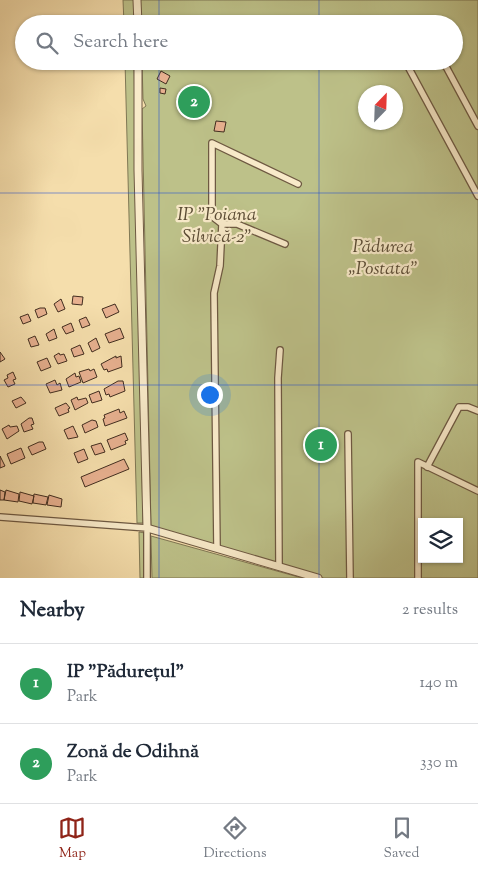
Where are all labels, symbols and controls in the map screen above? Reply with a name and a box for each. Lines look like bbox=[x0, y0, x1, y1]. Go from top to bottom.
search box bbox=[15, 15, 463, 70]
icon: search bbox=[33, 29, 61, 57]
text: Search here bbox=[73, 29, 168, 56]
pin: 2 bbox=[178, 83, 210, 121]
north arrow bbox=[358, 85, 403, 130]
park label: IP "Poiana Silvică-2" bbox=[177, 202, 257, 251]
park label: Pădurea „Postata” bbox=[348, 234, 418, 283]
your location bbox=[197, 382, 223, 408]
pin: 1 bbox=[305, 426, 337, 464]
map controls bbox=[418, 518, 463, 563]
button: layers bbox=[418, 518, 463, 563]
text: Nearby bbox=[20, 596, 85, 626]
text: 2 results bbox=[402, 599, 458, 622]
text: IP "Pădurețul" bbox=[67, 659, 184, 686]
text: 1 bbox=[33, 672, 39, 695]
text: 140 m bbox=[420, 672, 458, 695]
text: Park bbox=[67, 686, 98, 709]
text: Zonă de Odihnă bbox=[67, 739, 199, 766]
text: 2 bbox=[32, 752, 40, 775]
text: 330 m bbox=[420, 752, 458, 775]
text: Park bbox=[67, 766, 98, 789]
tab: Map bbox=[58, 814, 86, 864]
tab: Directions bbox=[203, 814, 267, 864]
tab: Saved bbox=[384, 814, 419, 864]

